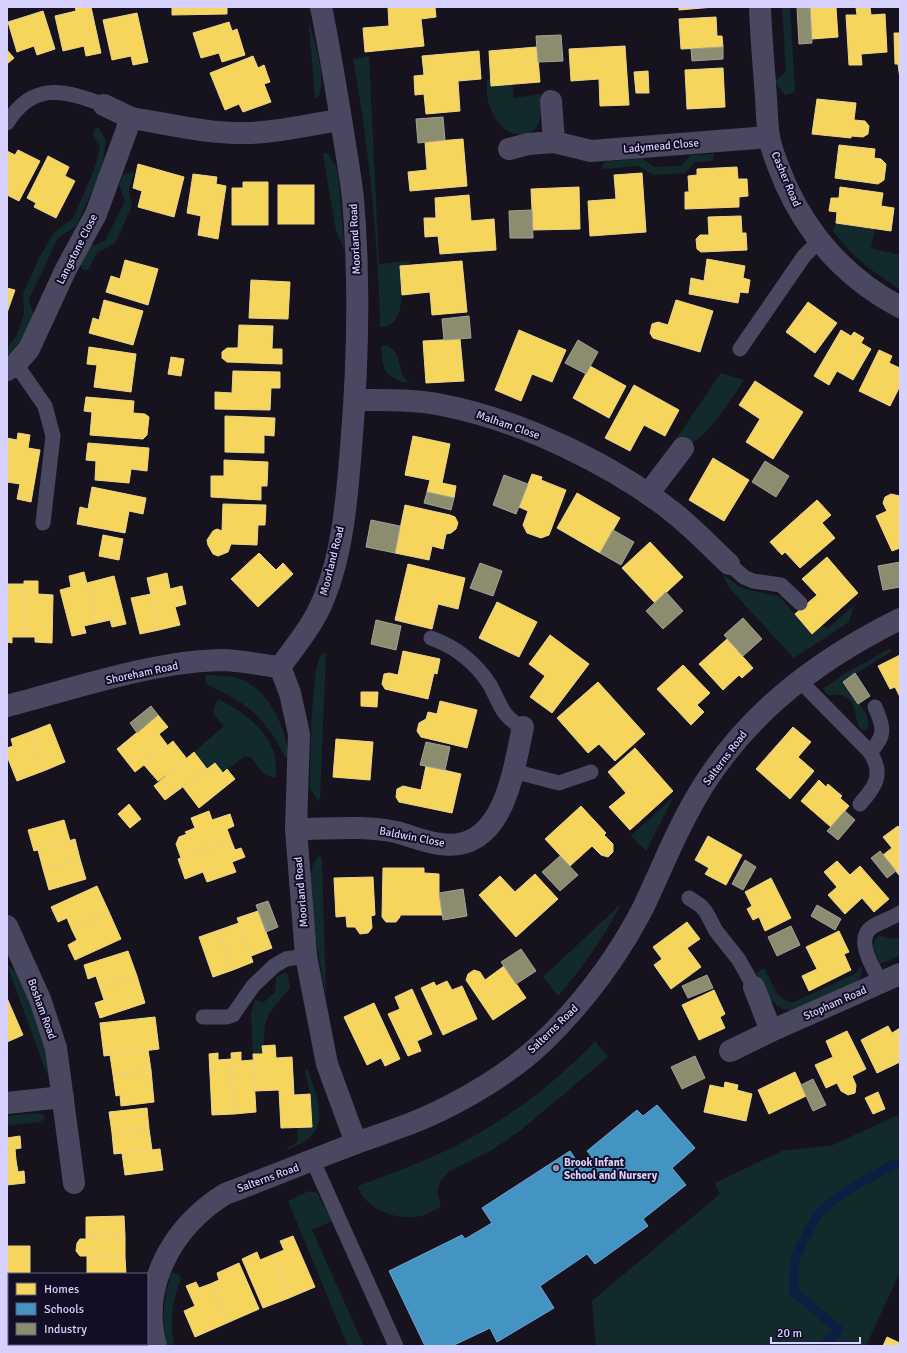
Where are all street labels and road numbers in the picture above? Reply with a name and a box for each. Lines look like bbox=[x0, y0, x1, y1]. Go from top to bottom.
street label: Ladymead Close bbox=[623, 136, 699, 156]
street label: Casher Road bbox=[769, 150, 803, 209]
street label: Moorland Road bbox=[347, 203, 363, 275]
street label: Langstone Close bbox=[54, 212, 100, 286]
street label: Malham Close bbox=[475, 408, 541, 442]
street label: Moorland Road bbox=[317, 525, 347, 597]
street label: Shoreham Road bbox=[105, 659, 179, 687]
street label: Salterns Road bbox=[700, 728, 750, 788]
street label: Baldwin Close bbox=[378, 824, 446, 850]
street label: Moorland Road bbox=[291, 856, 311, 928]
street label: Bosham Road bbox=[25, 977, 59, 1041]
street label: Stopham Road bbox=[801, 983, 869, 1023]
street label: Salterns Road bbox=[525, 1002, 581, 1056]
street label: Salterns Road bbox=[235, 1161, 301, 1195]

